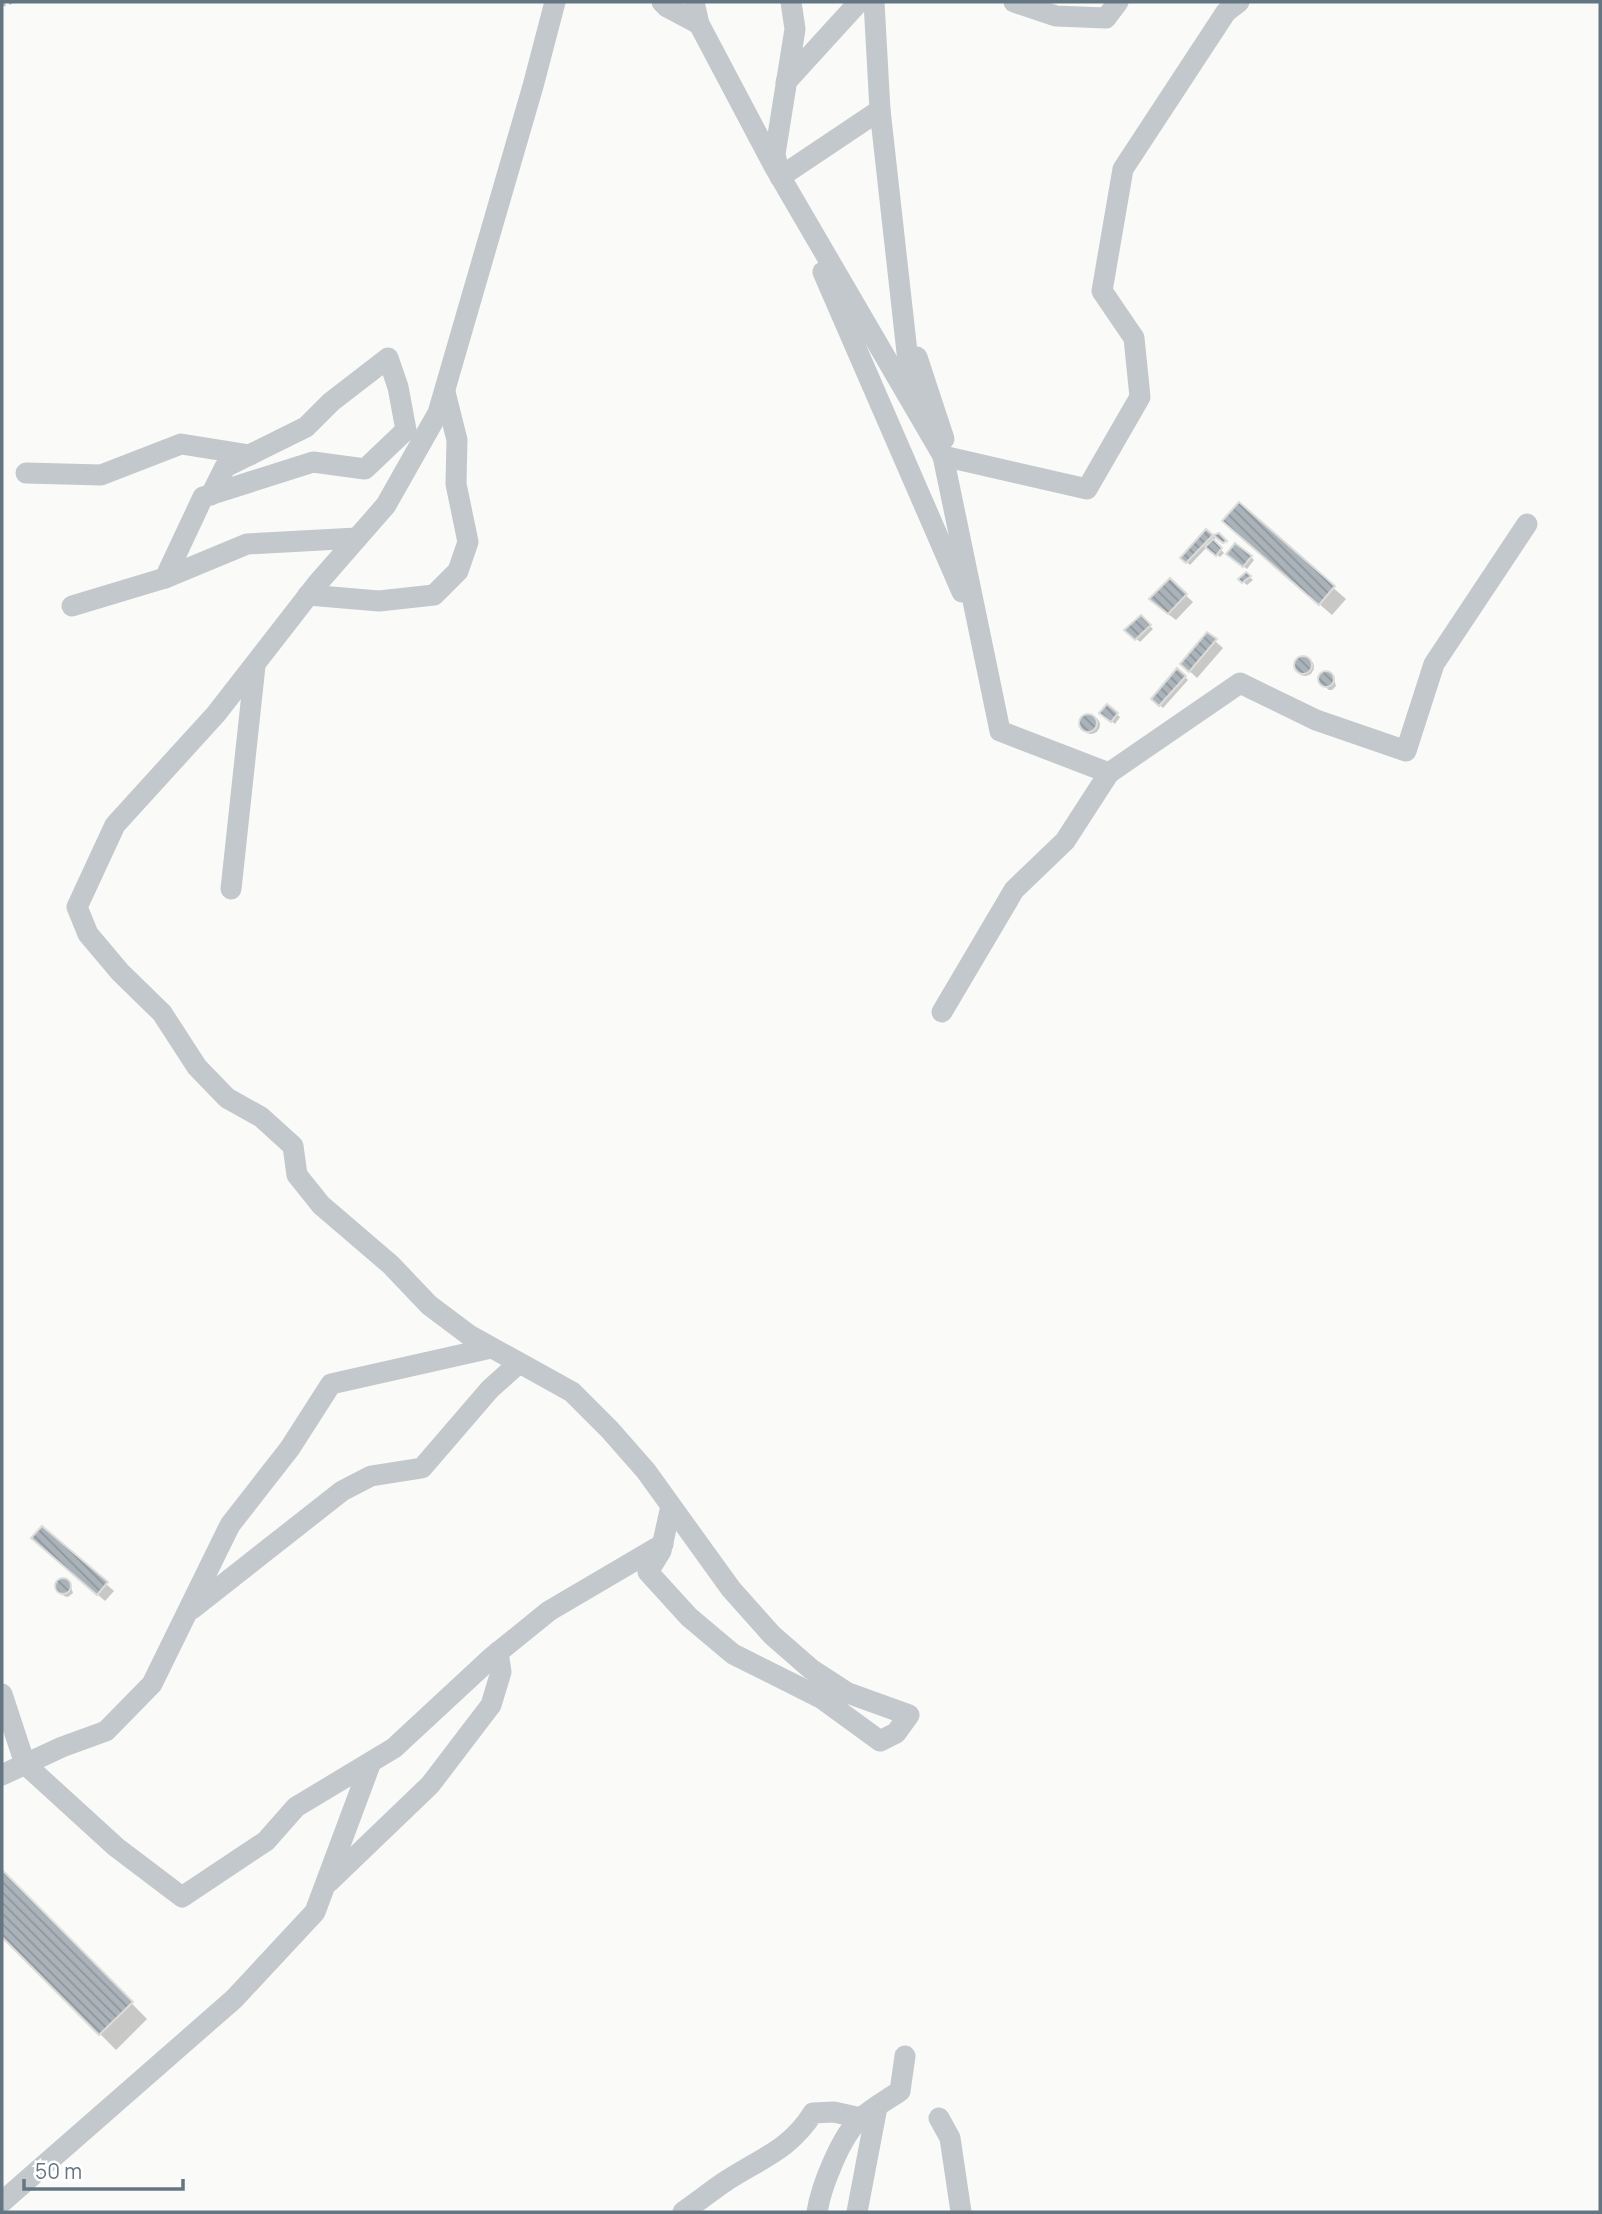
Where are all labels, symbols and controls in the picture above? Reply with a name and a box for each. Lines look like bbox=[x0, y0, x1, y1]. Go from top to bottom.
scale bar bbox=[24, 2148, 184, 2192]
text: 50 m bbox=[35, 2157, 82, 2185]

